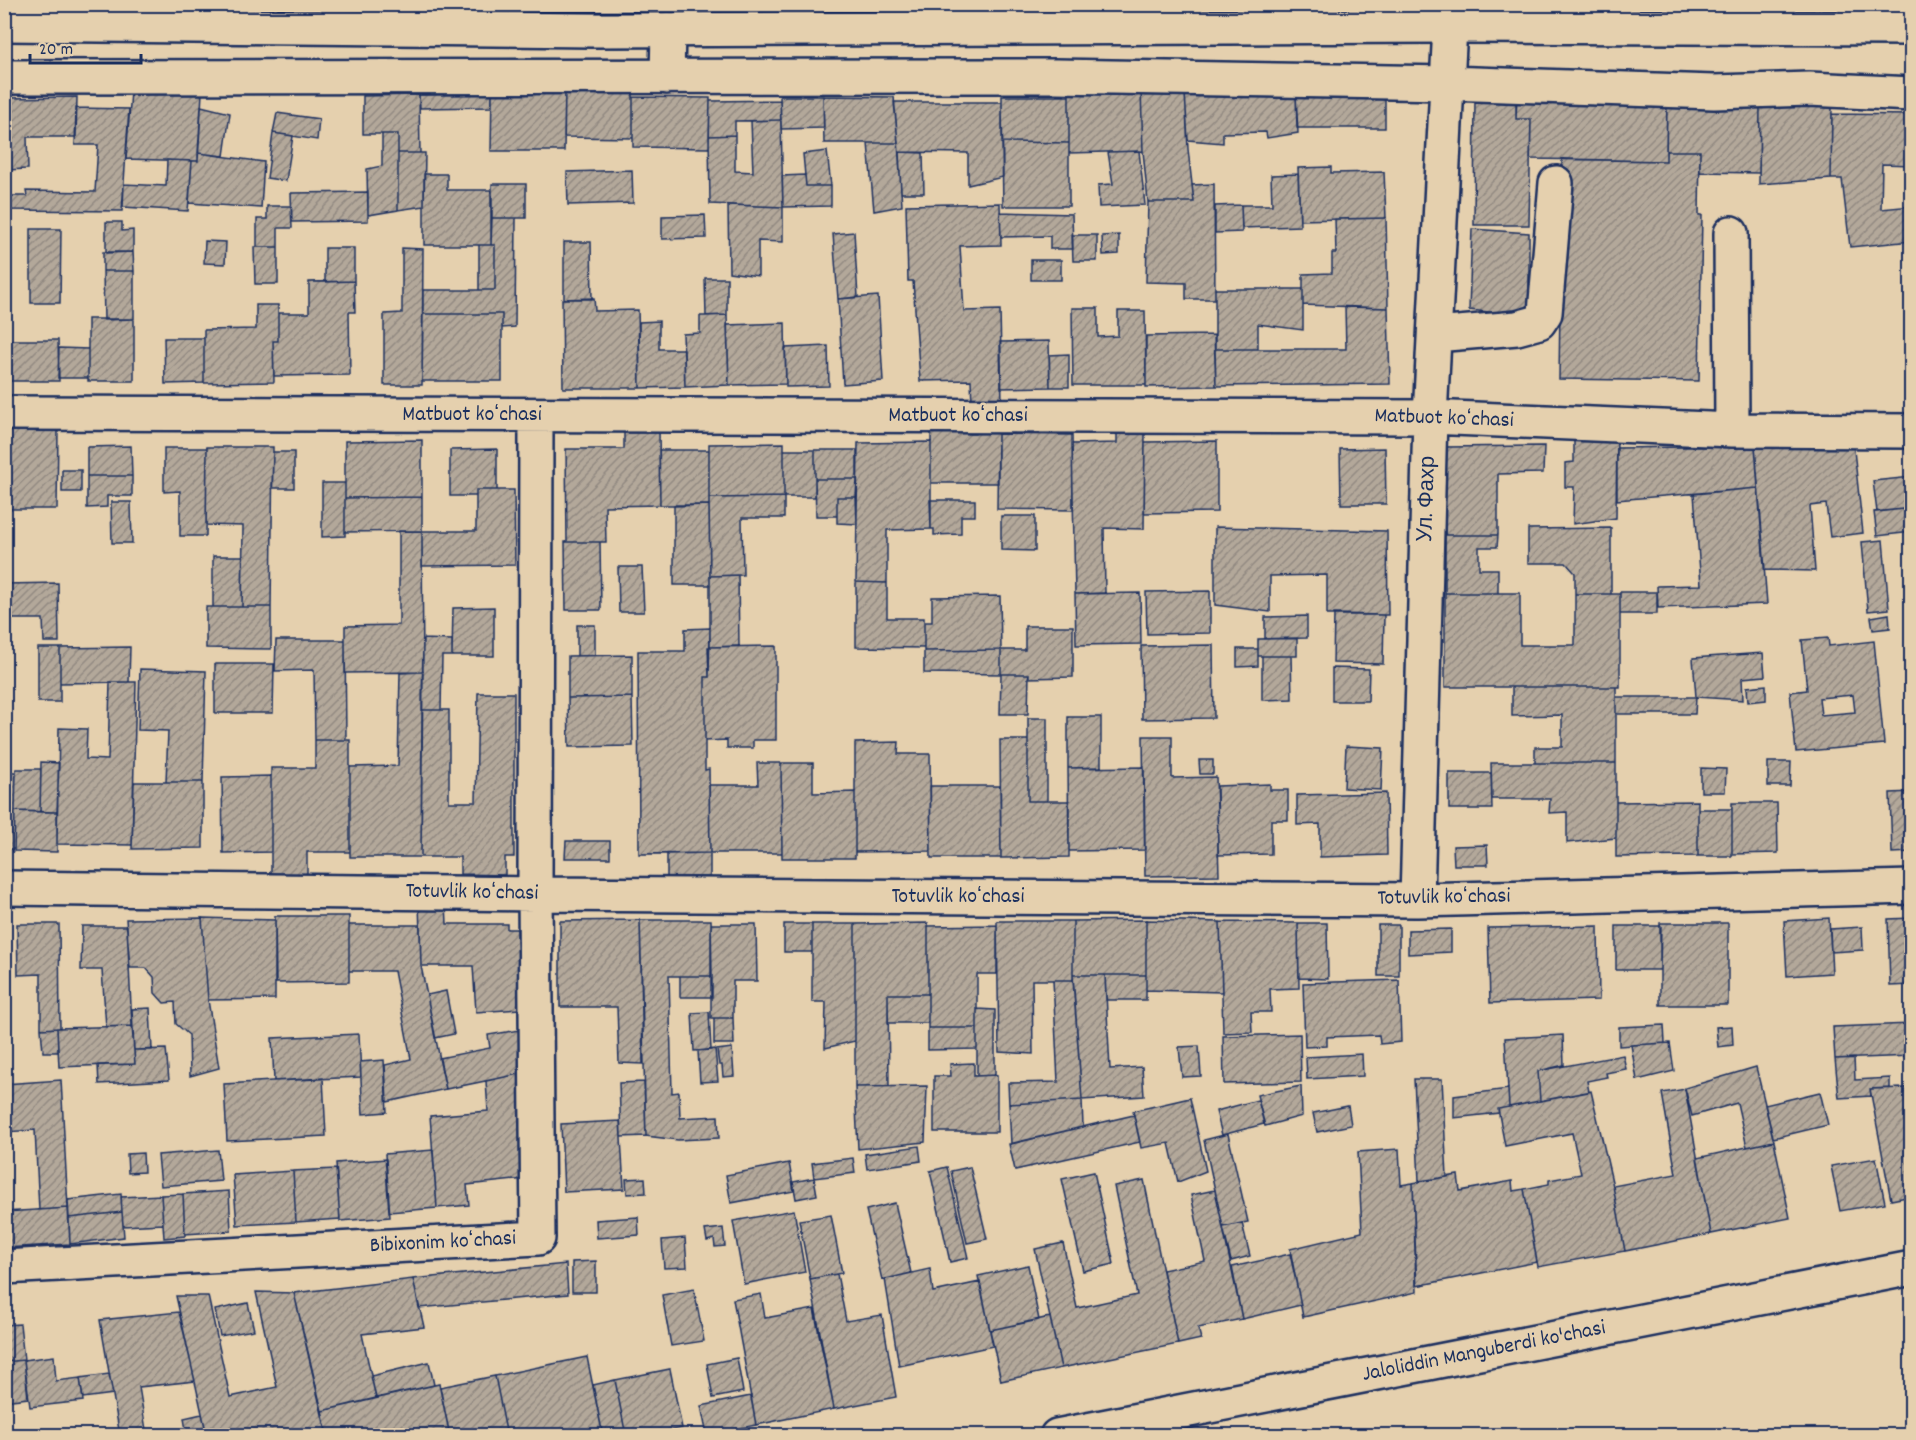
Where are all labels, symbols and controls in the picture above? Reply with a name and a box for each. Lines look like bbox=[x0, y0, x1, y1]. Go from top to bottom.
scale bar bbox=[30, 27, 141, 65]
text: 20 m bbox=[39, 38, 73, 63]
street label: Matbuot koʻchasi bbox=[402, 400, 542, 431]
street label: Matbuot koʻchasi bbox=[888, 401, 1028, 432]
street label: Matbuot koʻchasi bbox=[1374, 401, 1514, 437]
street label: Ул. Фахр bbox=[1411, 455, 1445, 543]
street label: Totuvlik koʻchasi bbox=[405, 876, 539, 910]
street label: Totuvlik koʻchasi bbox=[1377, 881, 1511, 915]
street label: Totuvlik koʻchasi bbox=[892, 882, 1024, 913]
street label: Bibixonim koʻchasi bbox=[369, 1224, 517, 1262]
street label: Jaloliddin Manguberdi ko'chasi bbox=[1360, 1313, 1608, 1391]

